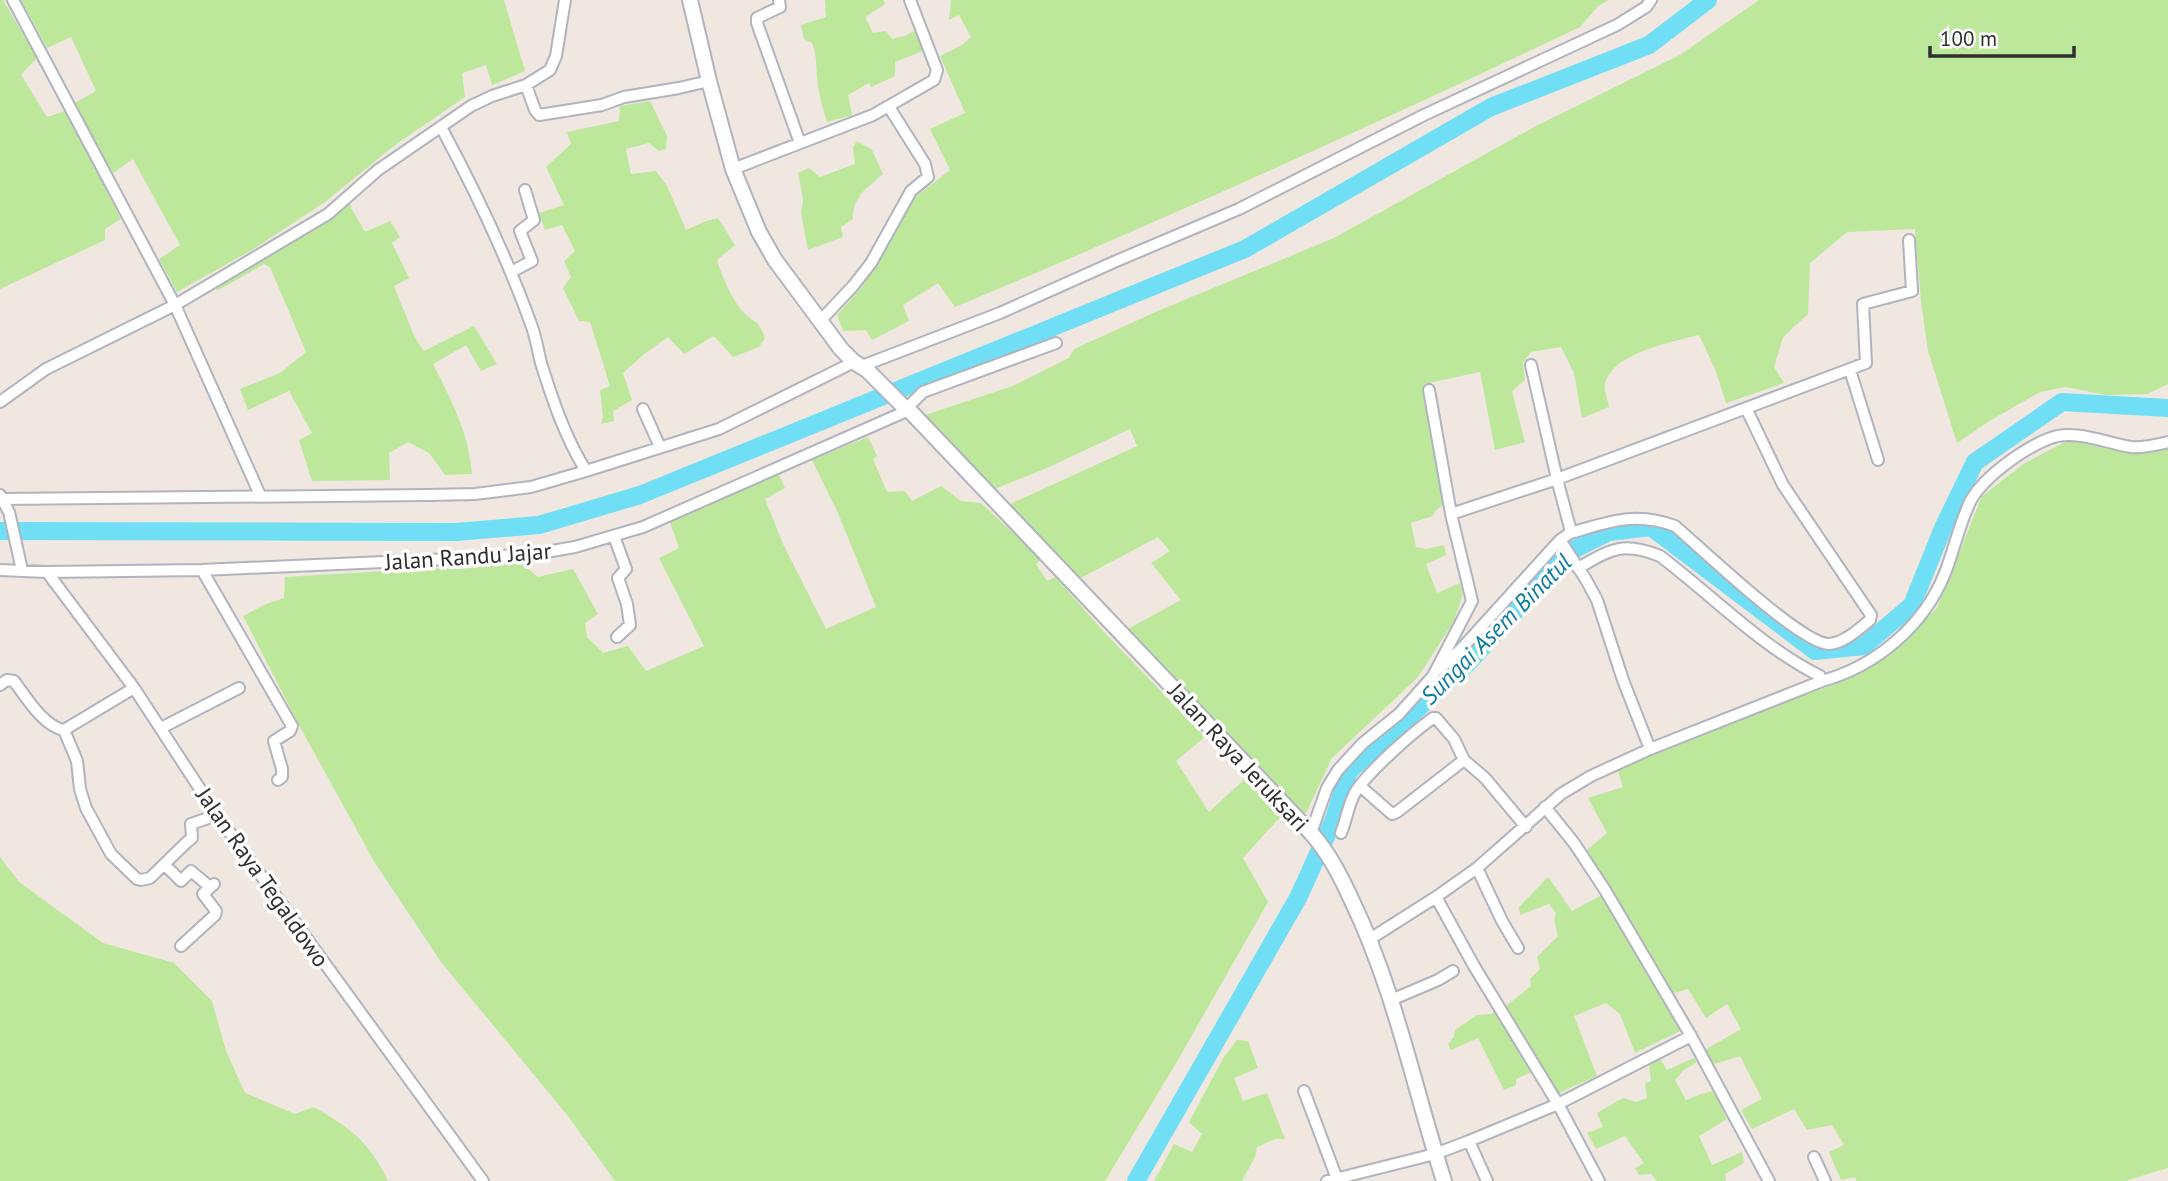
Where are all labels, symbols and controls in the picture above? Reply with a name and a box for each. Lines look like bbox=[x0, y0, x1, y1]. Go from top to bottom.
scale bar bbox=[1930, 14, 2074, 58]
text: 100 m bbox=[1940, 25, 1997, 52]
street label: Jalan Randu Jajar bbox=[383, 536, 552, 576]
water label: Sungai Asem Binatul bbox=[1414, 546, 1579, 711]
street label: Jalan Raya Jeruksari bbox=[1162, 676, 1315, 837]
street label: Jalan Raya Tegaldowo bbox=[190, 781, 336, 972]

